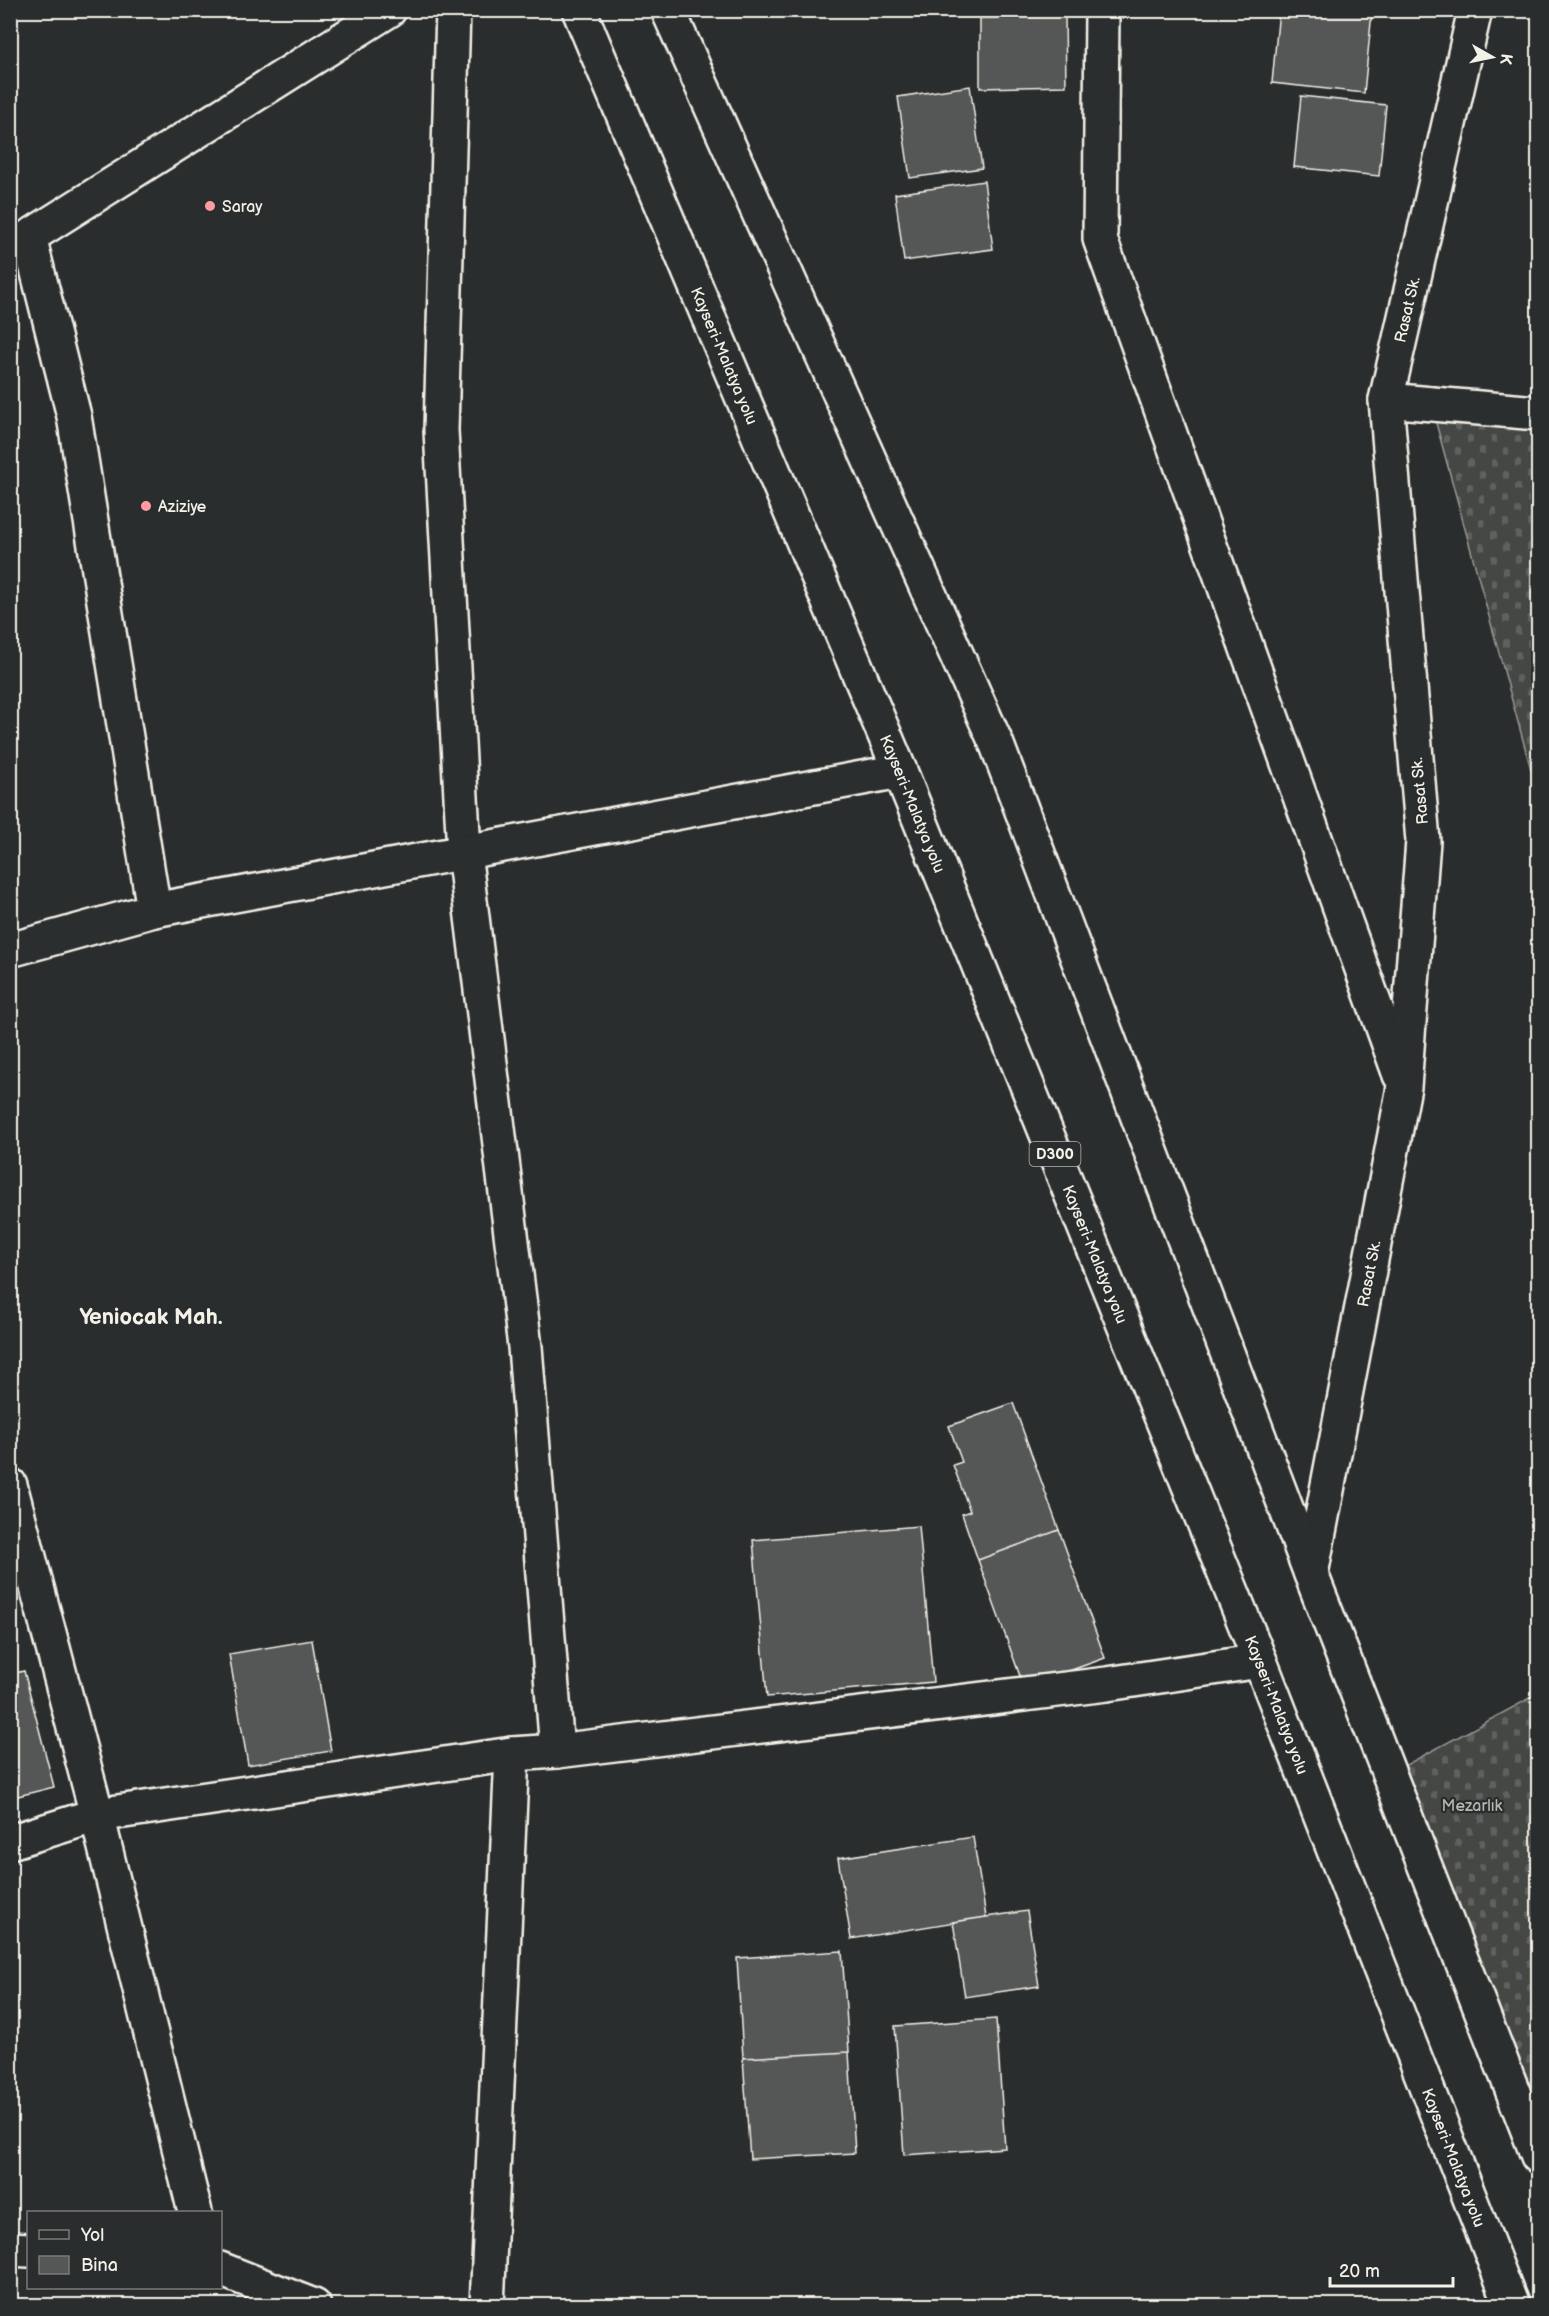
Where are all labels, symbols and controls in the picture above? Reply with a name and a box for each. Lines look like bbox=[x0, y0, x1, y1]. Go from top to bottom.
north arrow bbox=[1462, 27, 1522, 87]
text: K bbox=[1495, 52, 1516, 66]
place label: Saray bbox=[222, 198, 263, 217]
marker: Saray bbox=[203, 199, 217, 213]
street label: Rasat Sk. bbox=[1391, 275, 1425, 345]
street label: Kayseri-Malatya yolu bbox=[686, 284, 761, 428]
place label: Aziziye bbox=[158, 498, 207, 517]
marker: Aziziye bbox=[139, 499, 153, 513]
street label: Kayseri-Malatya yolu bbox=[875, 732, 948, 876]
street label: Rasat Sk. bbox=[1408, 757, 1433, 825]
road number: D300 bbox=[1030, 1142, 1080, 1166]
street label: Kayseri-Malatya yolu bbox=[1058, 1183, 1130, 1327]
street label: Rasat Sk. bbox=[1354, 1239, 1386, 1309]
district label: Yeniocak Mah. bbox=[79, 1304, 223, 1331]
street label: Kayseri-Malatya yolu bbox=[1240, 1633, 1311, 1777]
park label: Mezarlık bbox=[1442, 1797, 1503, 1816]
street label: Kayseri-Malatya yolu bbox=[1417, 2086, 1488, 2230]
legend bbox=[27, 2211, 222, 2289]
text: Yol bbox=[80, 2225, 104, 2246]
scale bar bbox=[1330, 2250, 1453, 2288]
text: Bina bbox=[81, 2255, 118, 2276]
text: 20 m bbox=[1339, 2261, 1380, 2282]

